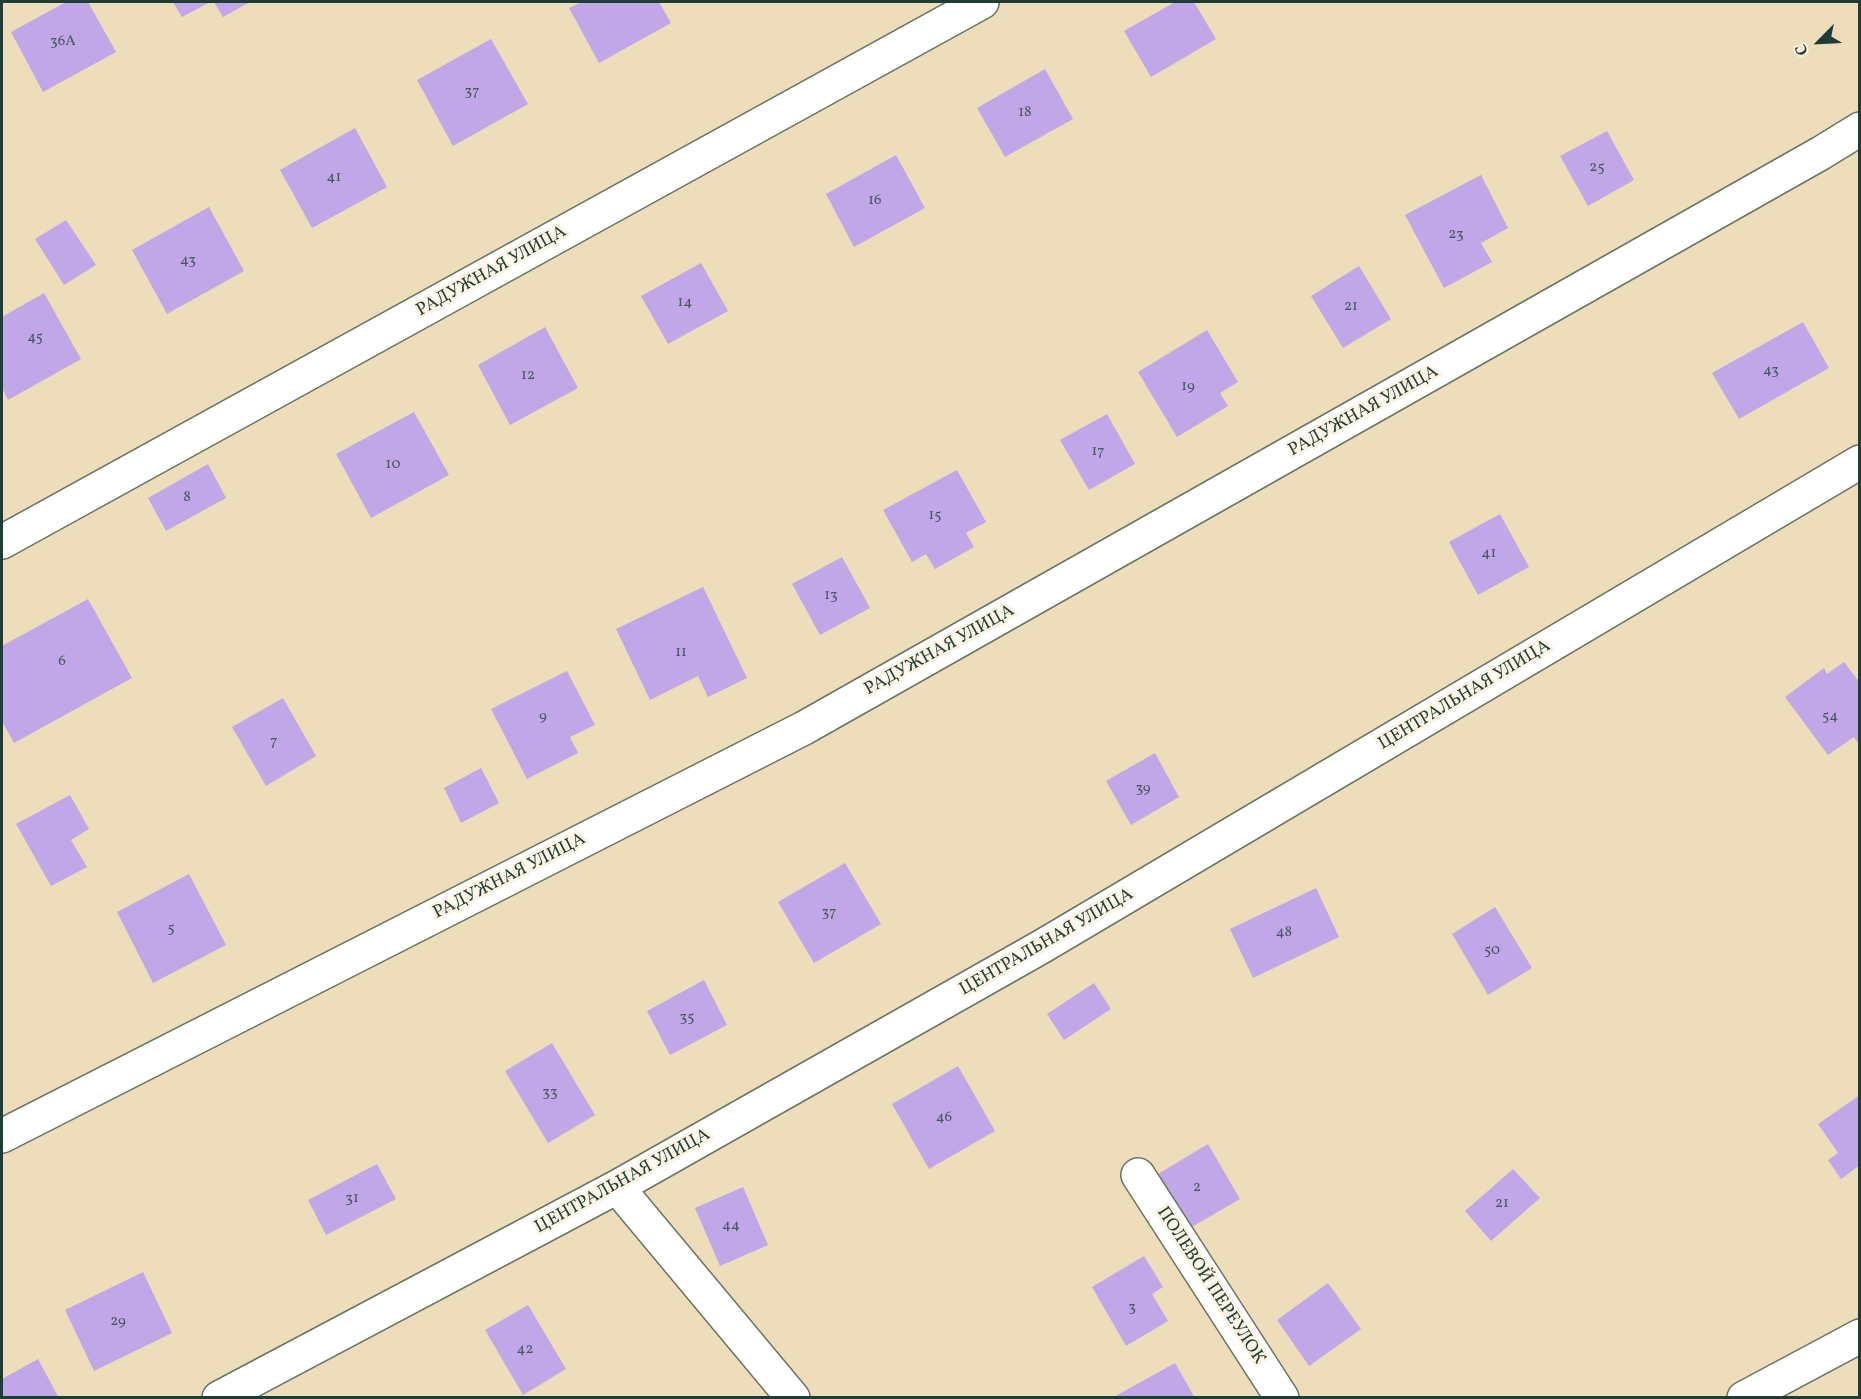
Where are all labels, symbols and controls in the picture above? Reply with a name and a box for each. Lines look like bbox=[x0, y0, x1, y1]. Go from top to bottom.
north arrow bbox=[1789, 12, 1849, 72]
house number: 36А bbox=[50, 33, 76, 51]
text: С bbox=[1790, 40, 1815, 59]
house number: 37 bbox=[465, 83, 479, 101]
house number: 18 bbox=[1018, 104, 1032, 122]
house number: 25 bbox=[1589, 159, 1605, 177]
house number: 41 bbox=[327, 169, 341, 187]
house number: 16 bbox=[868, 192, 882, 210]
street label: РАДУЖНАЯ УЛИЦА bbox=[413, 222, 571, 322]
house number: 23 bbox=[1448, 226, 1464, 244]
house number: 43 bbox=[180, 252, 196, 270]
house number: 14 bbox=[678, 294, 692, 312]
house number: 21 bbox=[1344, 298, 1358, 316]
house number: 45 bbox=[27, 329, 43, 347]
street label: РАДУЖНАЯ УЛИЦА bbox=[1285, 362, 1443, 462]
house number: 43 bbox=[1763, 362, 1779, 380]
house number: 12 bbox=[521, 367, 535, 385]
house number: 19 bbox=[1181, 378, 1195, 396]
house number: 17 bbox=[1091, 443, 1105, 461]
house number: 10 bbox=[386, 456, 400, 474]
house number: 8 bbox=[183, 489, 191, 507]
house number: 15 bbox=[928, 507, 942, 525]
house number: 41 bbox=[1482, 545, 1496, 563]
house number: 13 bbox=[824, 587, 838, 605]
street label: РАДУЖНАЯ УЛИЦА bbox=[861, 601, 1019, 701]
street label: ЦЕНТРАЛЬНАЯ УЛИЦА bbox=[1375, 636, 1555, 756]
house number: 11 bbox=[675, 644, 687, 662]
house number: 6 bbox=[58, 653, 66, 671]
house number: 9 bbox=[539, 708, 547, 726]
house number: 54 bbox=[1822, 708, 1838, 726]
house number: 7 bbox=[270, 733, 278, 751]
house number: 39 bbox=[1135, 780, 1151, 798]
street label: РАДУЖНАЯ УЛИЦА bbox=[430, 829, 590, 925]
street label: ЦЕНТРАЛЬНАЯ УЛИЦА bbox=[956, 884, 1138, 1002]
house number: 37 bbox=[822, 904, 836, 922]
house number: 5 bbox=[167, 920, 175, 938]
house number: 48 bbox=[1276, 924, 1292, 942]
house number: 50 bbox=[1484, 942, 1500, 960]
house number: 35 bbox=[680, 1009, 694, 1027]
house number: 33 bbox=[542, 1084, 558, 1102]
house number: 46 bbox=[936, 1109, 952, 1127]
street label: ЦЕНТРАЛЬНАЯ УЛИЦА bbox=[532, 1125, 714, 1239]
house number: 2 bbox=[1193, 1179, 1201, 1197]
house number: 31 bbox=[345, 1190, 359, 1208]
house number: 21 bbox=[1495, 1195, 1509, 1213]
street label: ПОЛЕВОЙ ПЕРЕУЛОК bbox=[1151, 1203, 1269, 1369]
house number: 44 bbox=[722, 1217, 740, 1235]
house number: 3 bbox=[1128, 1299, 1136, 1317]
house number: 29 bbox=[110, 1313, 126, 1331]
house number: 42 bbox=[516, 1341, 534, 1359]

